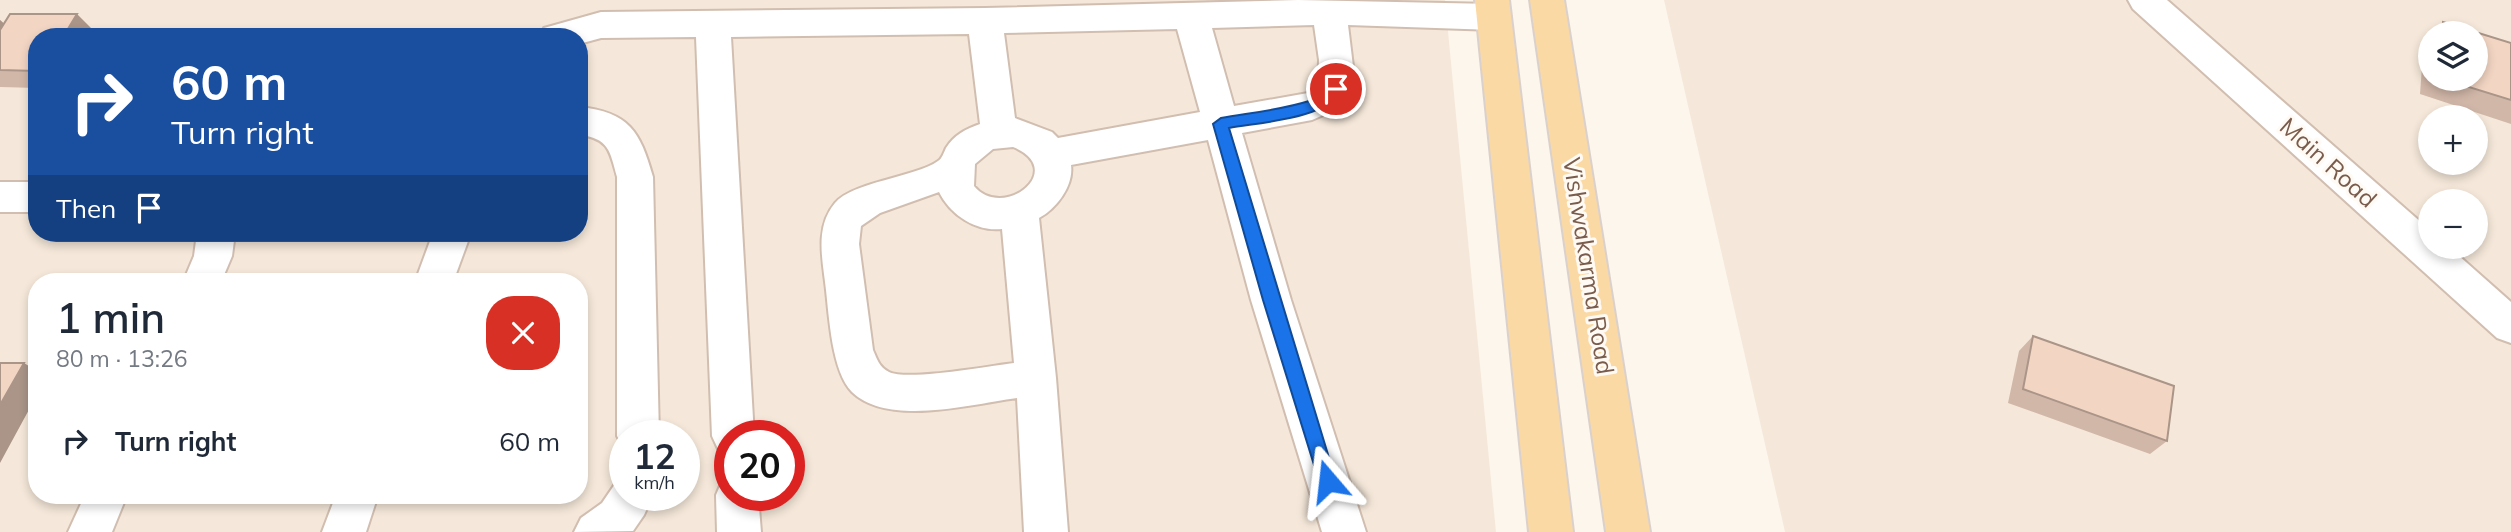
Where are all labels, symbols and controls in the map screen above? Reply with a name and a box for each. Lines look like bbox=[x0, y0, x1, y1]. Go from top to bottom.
map controls bbox=[2418, 21, 2488, 259]
button: layers bbox=[2418, 21, 2488, 91]
text: 60 m bbox=[171, 51, 287, 112]
icon: right bbox=[56, 56, 147, 147]
pin bbox=[1306, 59, 1366, 119]
icon: arrive bbox=[1317, 70, 1355, 108]
button: + bbox=[2418, 105, 2488, 175]
street label: Main Road bbox=[2274, 111, 2383, 214]
text: Turn right bbox=[171, 112, 314, 152]
street label: Vishwakarma Road bbox=[1557, 155, 1621, 376]
icon: arrive bbox=[130, 189, 168, 227]
button: − bbox=[2418, 189, 2488, 259]
text: Then bbox=[56, 192, 116, 225]
text: 1 min bbox=[56, 291, 165, 344]
button: close bbox=[486, 296, 560, 370]
text: 80 m · 13:26 bbox=[56, 344, 188, 373]
speed limit sign: 20 bbox=[714, 420, 805, 511]
icon: right bbox=[56, 422, 94, 460]
text: Turn right bbox=[115, 425, 236, 458]
text: 60 m bbox=[499, 425, 560, 458]
text: 12 bbox=[633, 434, 676, 478]
position arrow bbox=[1291, 444, 1365, 518]
text: km/h bbox=[634, 471, 675, 494]

